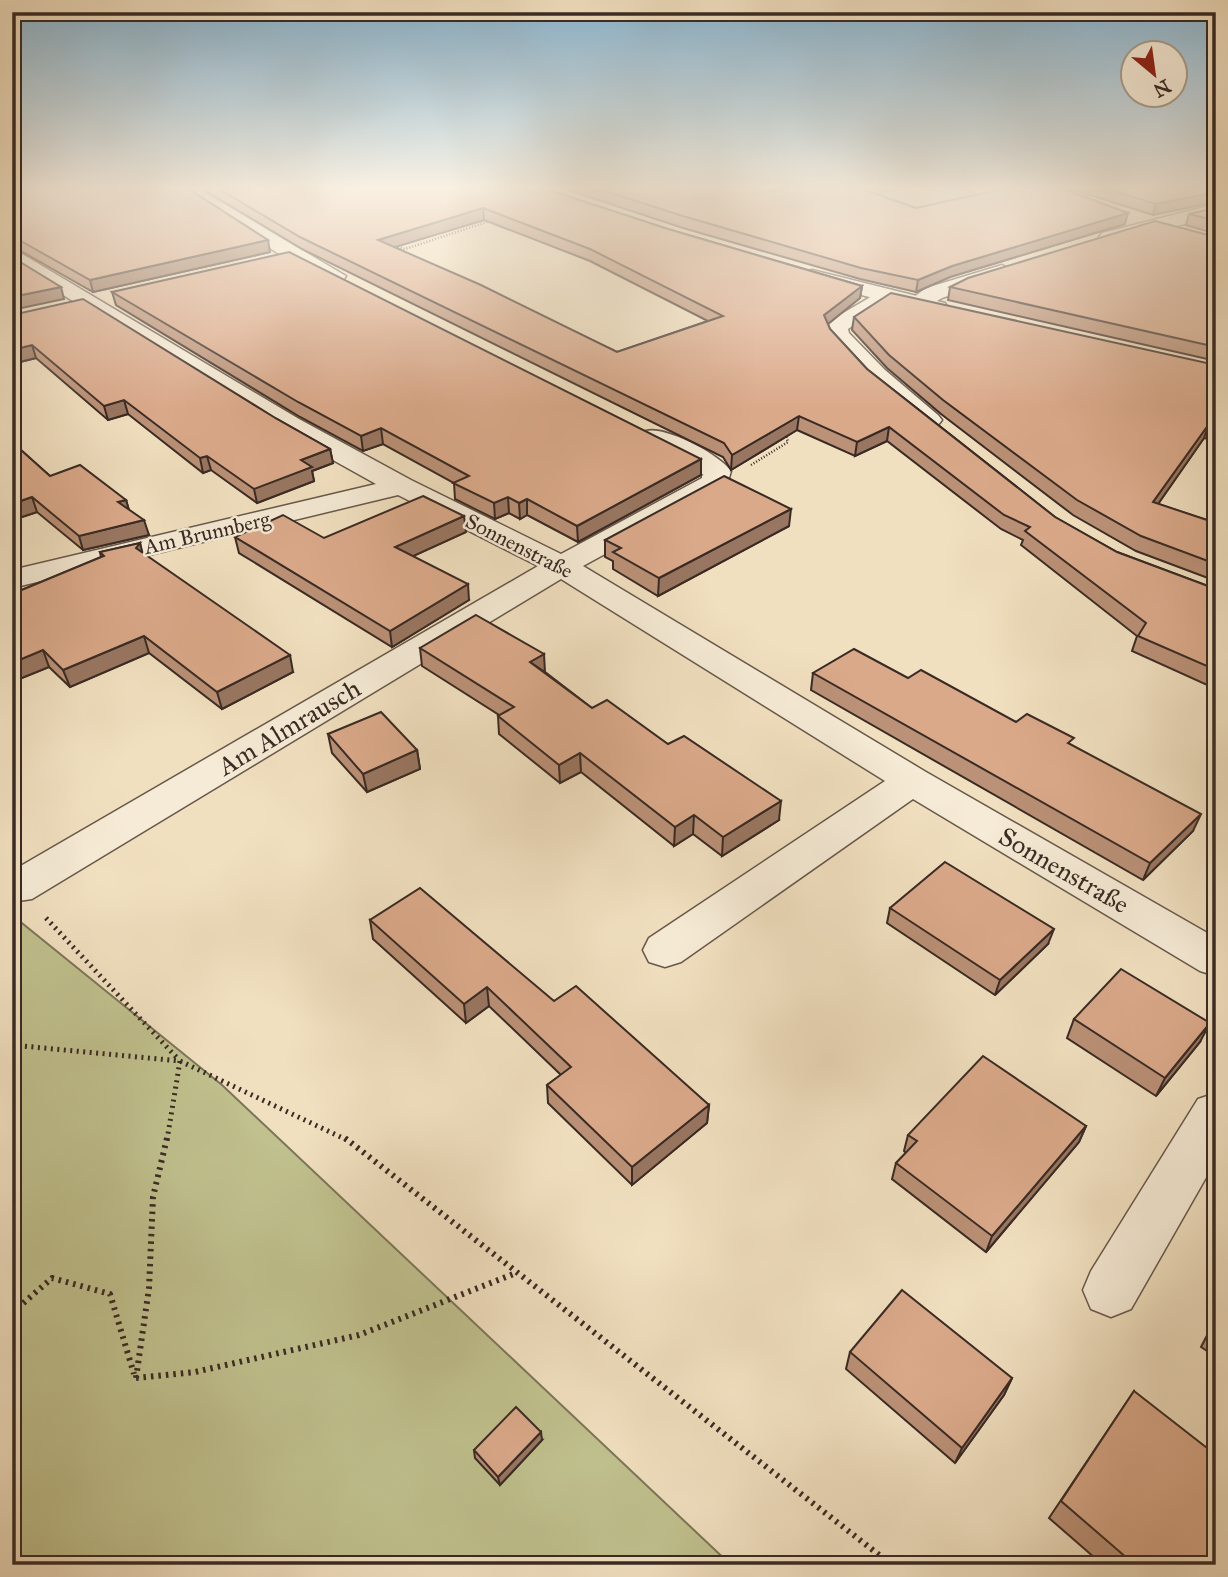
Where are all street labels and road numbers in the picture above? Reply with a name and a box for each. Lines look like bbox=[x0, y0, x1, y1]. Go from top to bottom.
street label: Am Brunnberg bbox=[140, 506, 273, 560]
street label: Sonnenstraße bbox=[461, 508, 577, 584]
street label: Am Almrausch bbox=[211, 672, 367, 783]
street label: Sonnenstraße bbox=[993, 820, 1135, 920]

